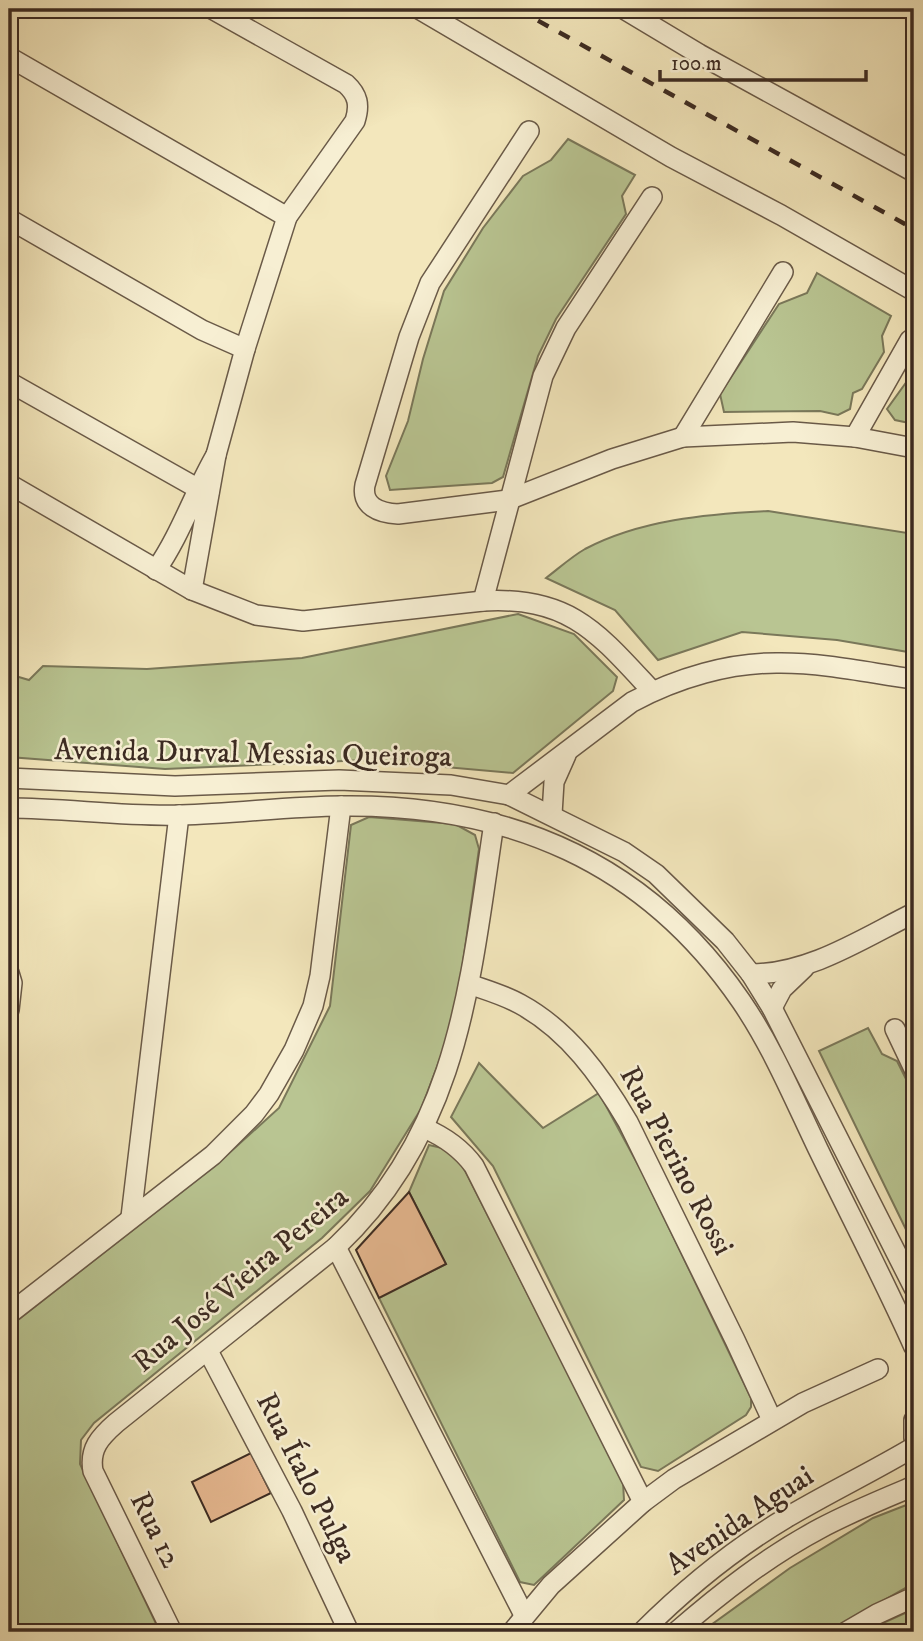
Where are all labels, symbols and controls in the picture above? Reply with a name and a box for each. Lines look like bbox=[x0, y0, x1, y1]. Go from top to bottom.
scale bar bbox=[660, 38, 867, 82]
text: 100 m bbox=[671, 51, 722, 77]
street label: Avenida Durval Messias Queiroga bbox=[54, 732, 452, 776]
street label: Rua Pierino Rossi bbox=[611, 1060, 741, 1262]
street label: Rua José Vieira Pereira bbox=[126, 1179, 357, 1381]
street label: Rua Ítalo Pulga bbox=[247, 1386, 367, 1569]
street label: Avenida Aguai bbox=[659, 1458, 821, 1584]
street label: Rua 12 bbox=[121, 1486, 189, 1574]

